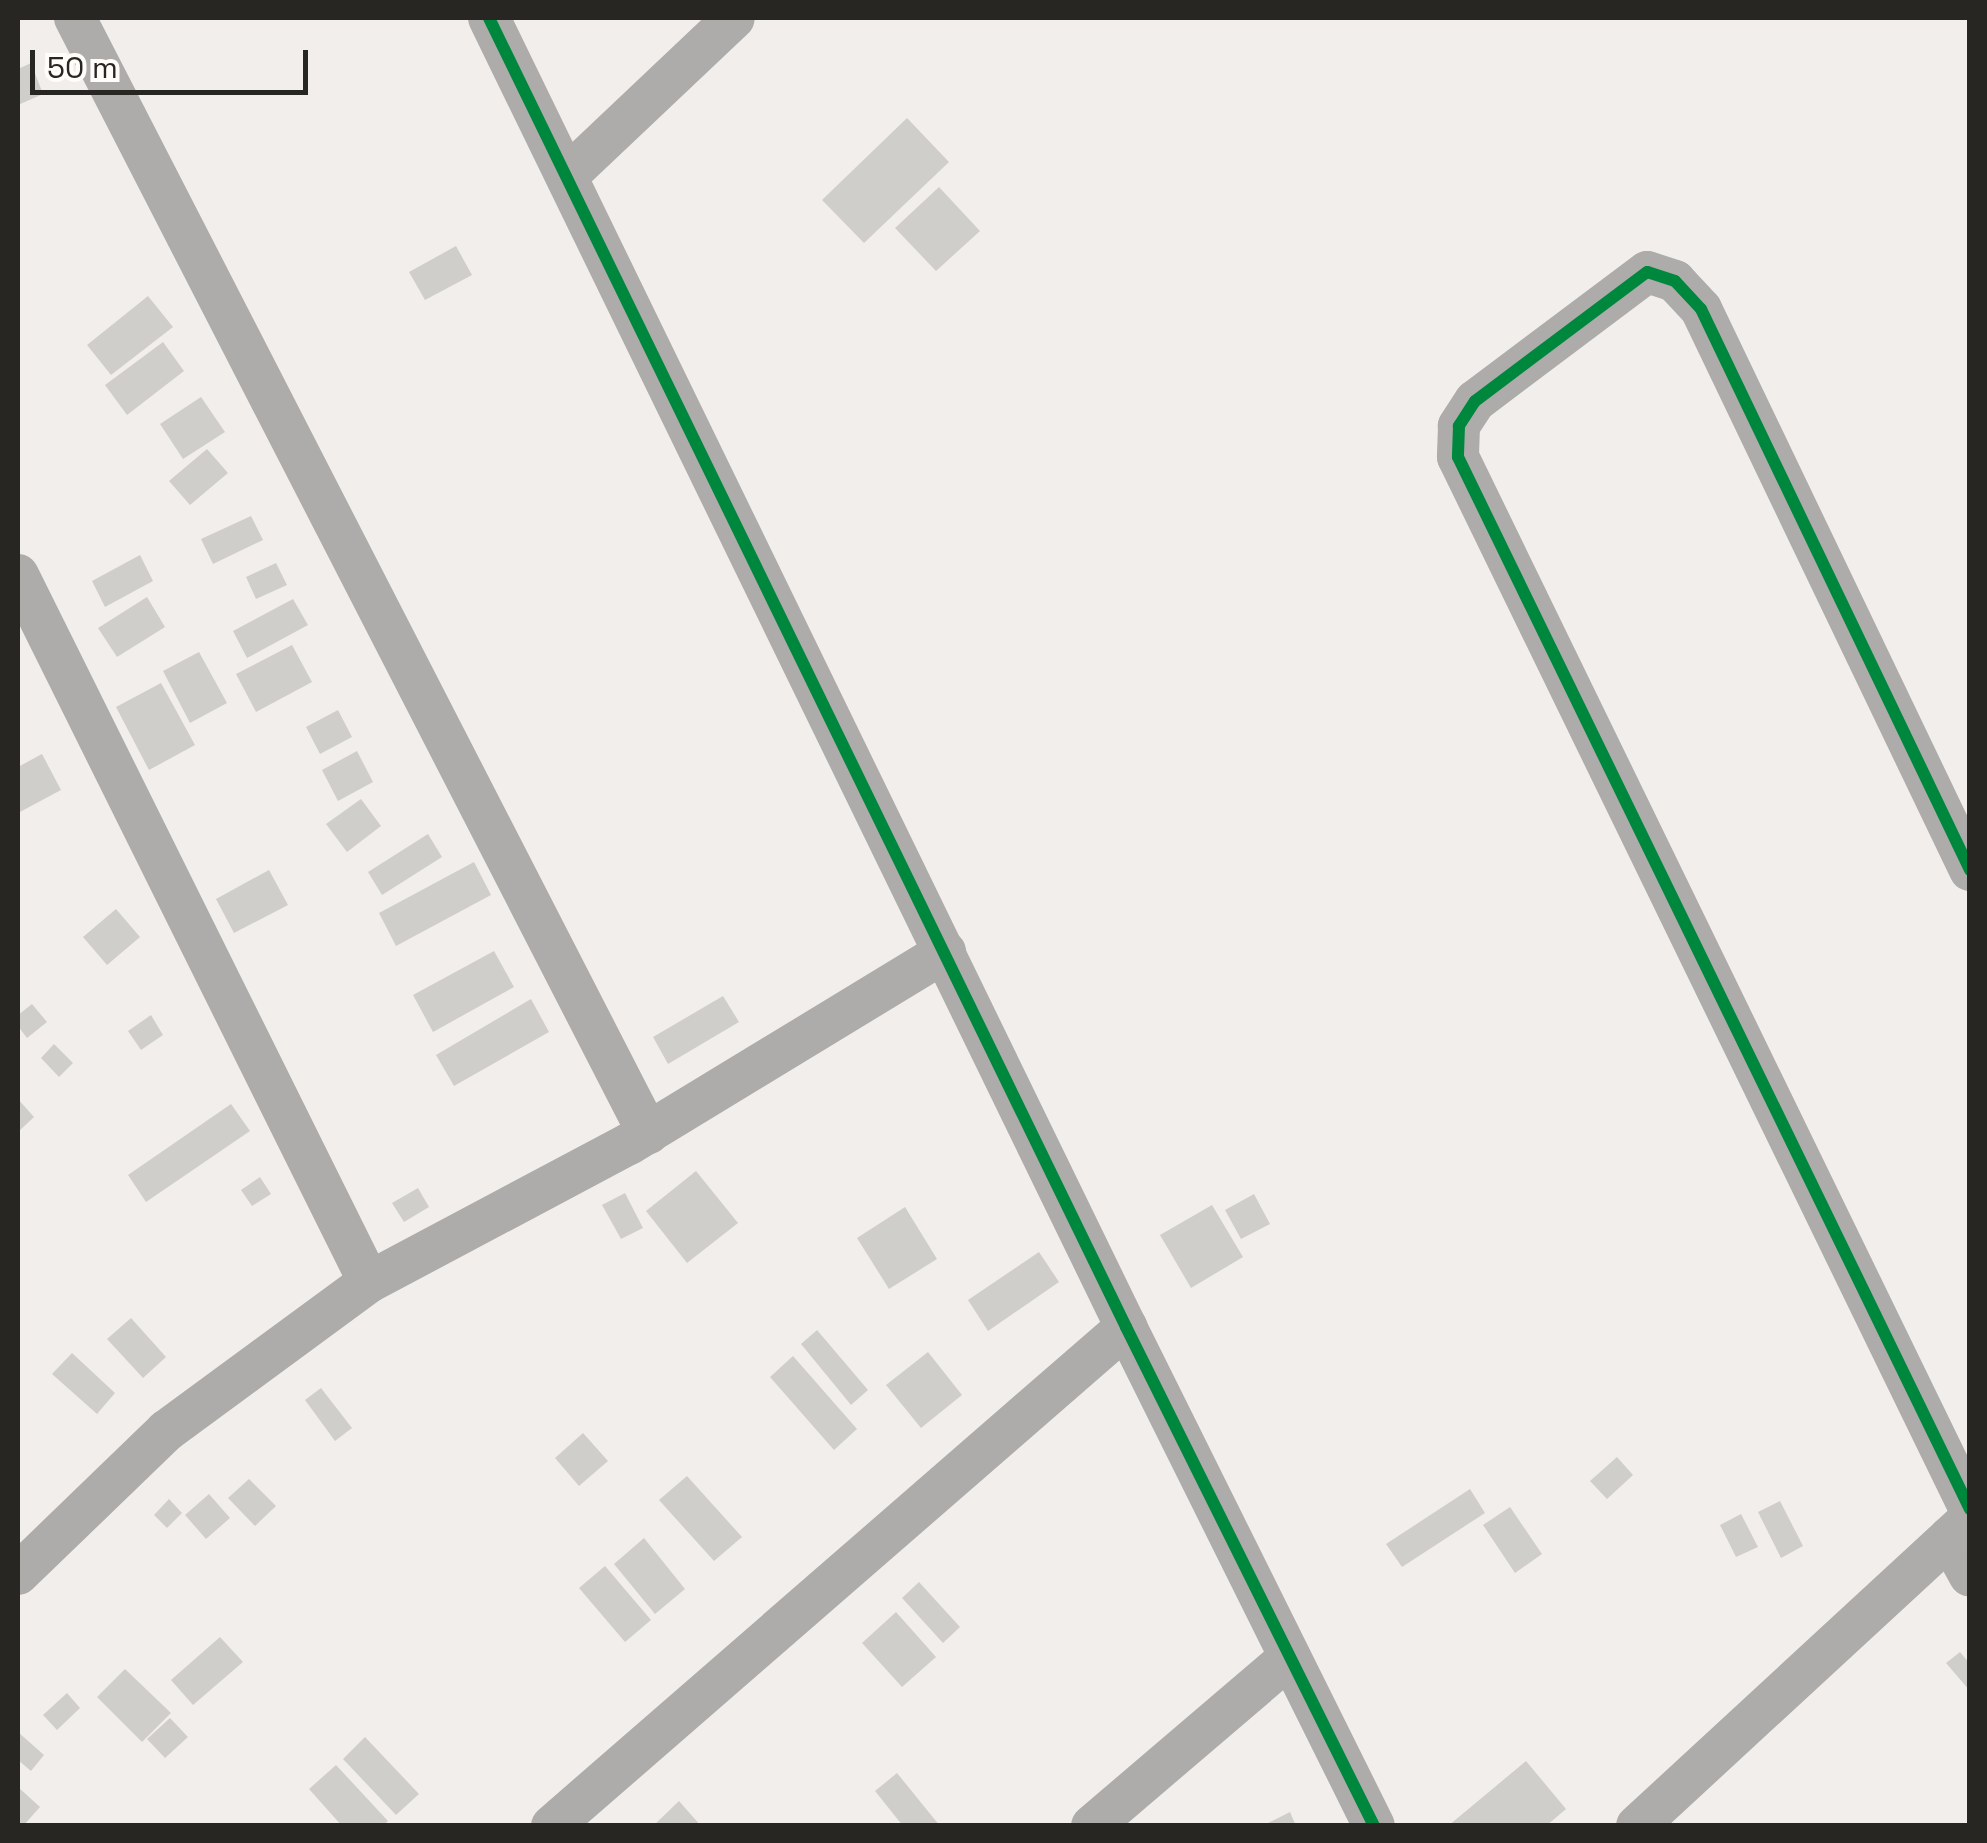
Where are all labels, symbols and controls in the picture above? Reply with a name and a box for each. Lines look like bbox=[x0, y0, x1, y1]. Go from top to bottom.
scale bar bbox=[35, 30, 312, 92]
text: 50 m bbox=[47, 48, 118, 87]

